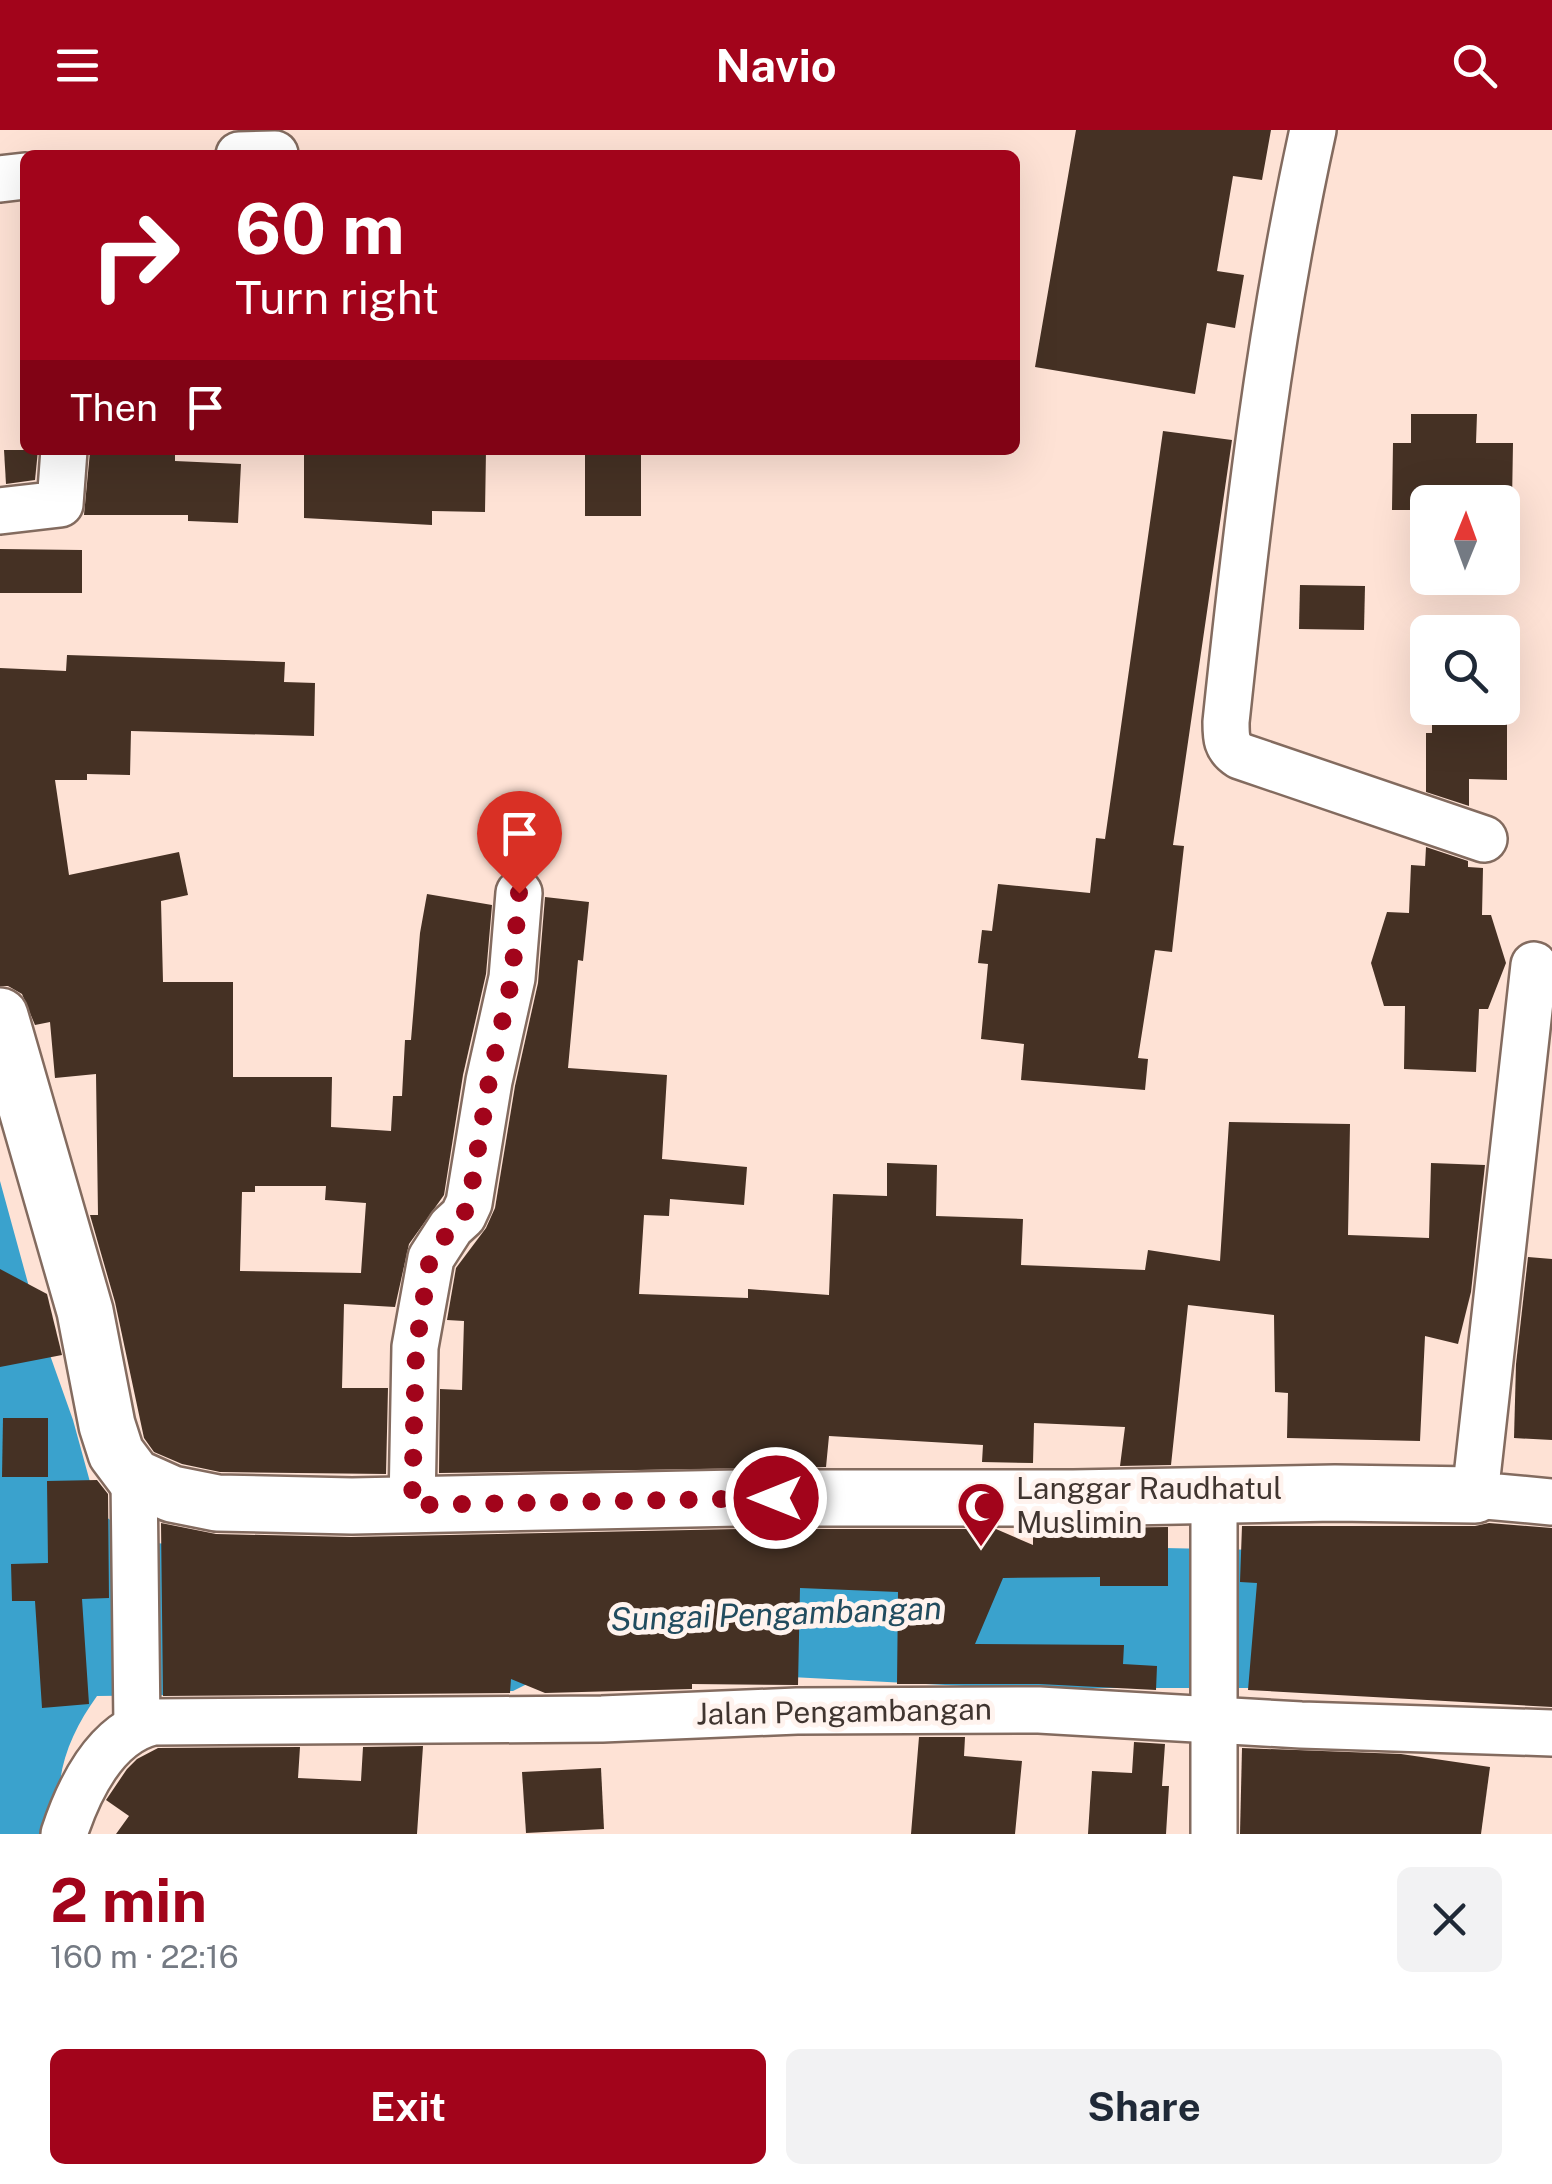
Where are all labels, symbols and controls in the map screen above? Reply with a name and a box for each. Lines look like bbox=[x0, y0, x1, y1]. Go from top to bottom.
icon: menu bbox=[50, 38, 105, 93]
icon: search bbox=[1447, 38, 1502, 93]
text: Navio bbox=[715, 39, 837, 92]
text: 60 m bbox=[235, 187, 405, 270]
icon: right bbox=[70, 190, 200, 320]
text: Turn right bbox=[235, 271, 439, 324]
icon: arrive bbox=[178, 380, 233, 435]
text: Then bbox=[70, 385, 158, 430]
north arrow bbox=[1410, 485, 1520, 595]
map controls bbox=[1410, 485, 1520, 725]
button: search bbox=[1410, 615, 1520, 725]
pin bbox=[477, 791, 562, 894]
icon: arrive bbox=[492, 806, 547, 861]
position arrow bbox=[724, 1446, 828, 1550]
place label: Langgar Raudhatul Muslimin bbox=[1016, 1470, 1282, 1540]
mosque icon: Langgar Raudhatul Muslimin bbox=[955, 1480, 1007, 1548]
water label: Sungai Pengambangan bbox=[610, 1589, 942, 1638]
street label: Jalan Pengambangan bbox=[696, 1690, 992, 1732]
text: 2 min bbox=[50, 1865, 207, 1936]
button: close bbox=[1397, 1867, 1502, 1972]
text: 160 m · 22:16 bbox=[50, 1938, 239, 1975]
button: Exit bbox=[50, 2049, 766, 2164]
button: Share bbox=[786, 2049, 1502, 2164]

